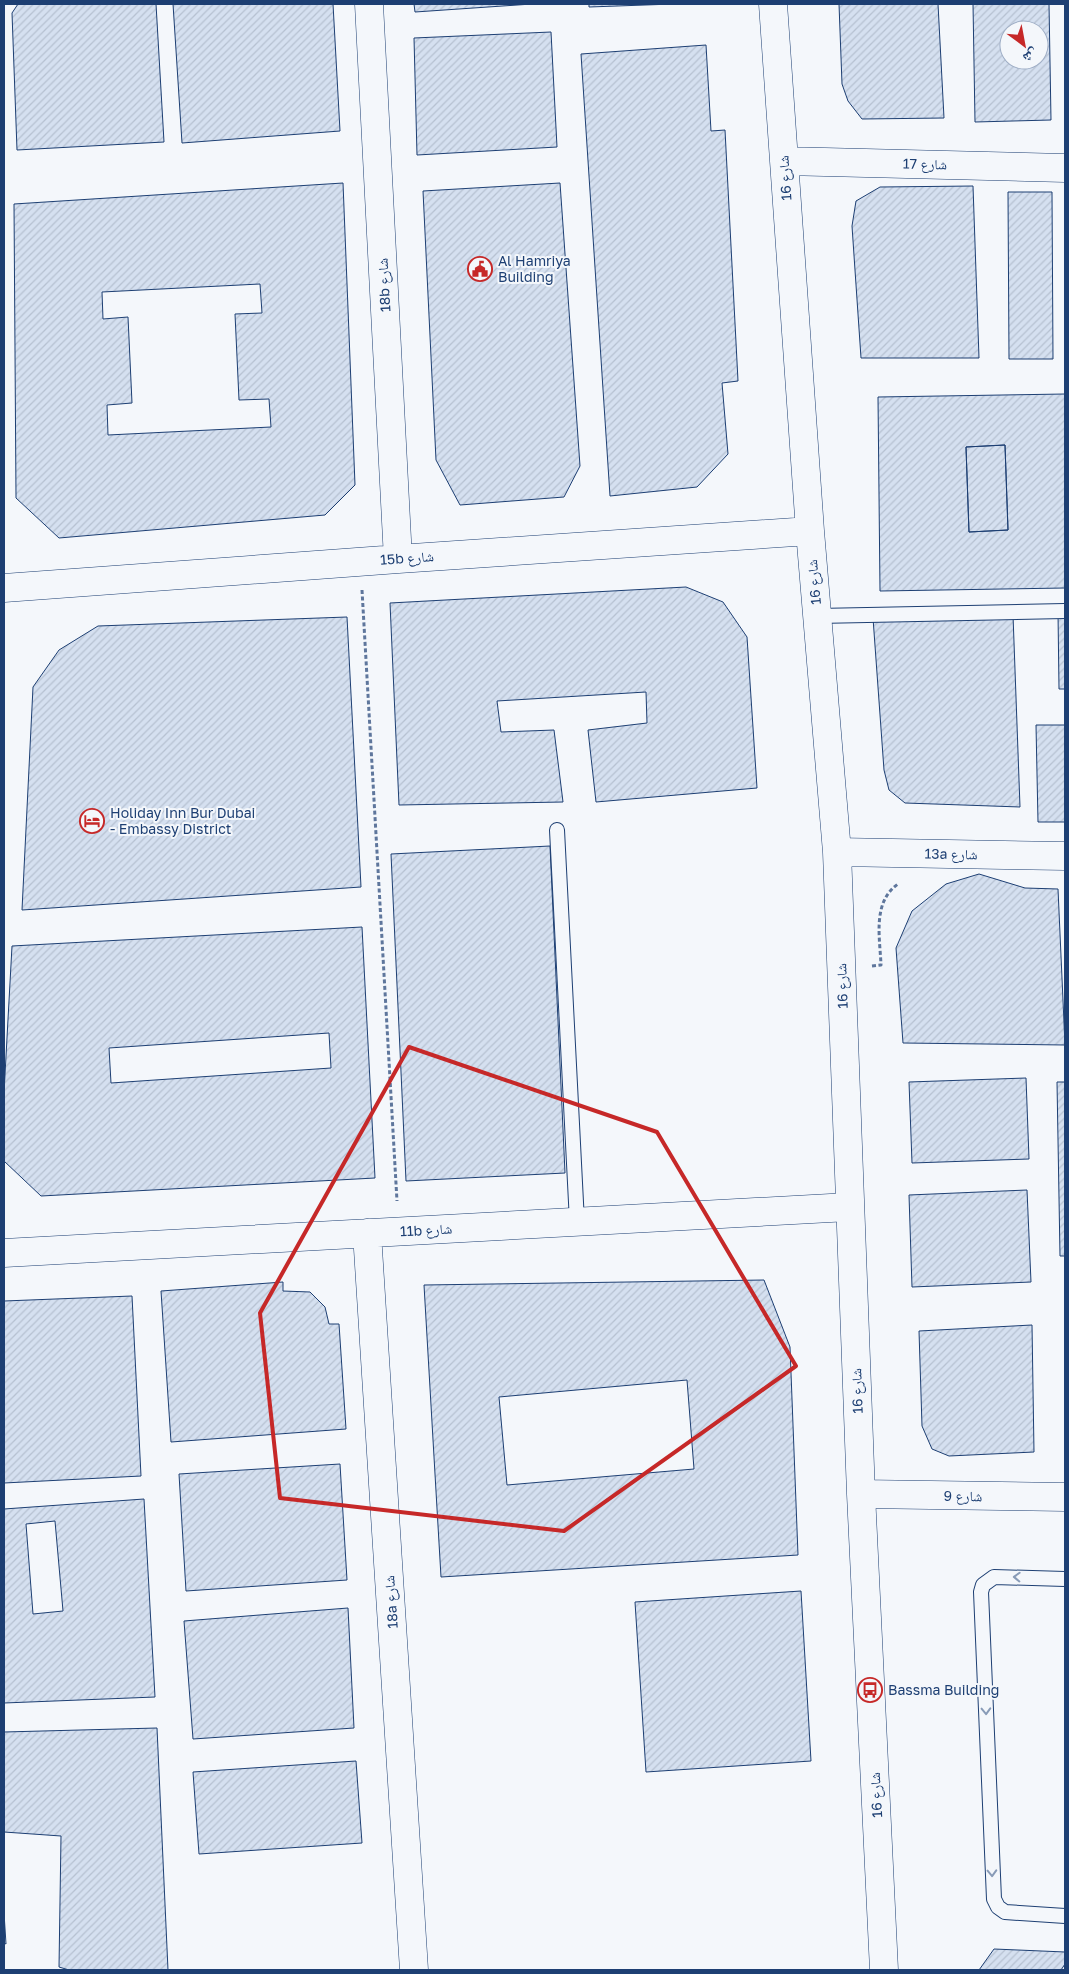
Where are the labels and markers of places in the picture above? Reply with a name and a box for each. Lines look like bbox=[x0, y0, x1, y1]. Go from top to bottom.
place label: Al Hamriya Building bbox=[498, 252, 571, 285]
public building icon: Al Hamriya Building bbox=[467, 256, 493, 282]
place label: Holiday Inn Bur Dubai - Embassy District bbox=[110, 804, 255, 837]
hotel icon: Holiday Inn Bur Dubai - Embassy District bbox=[79, 808, 105, 834]
bus stop icon: Bassma Building bbox=[857, 1677, 883, 1703]
place label: Bassma Building bbox=[888, 1681, 999, 1698]

